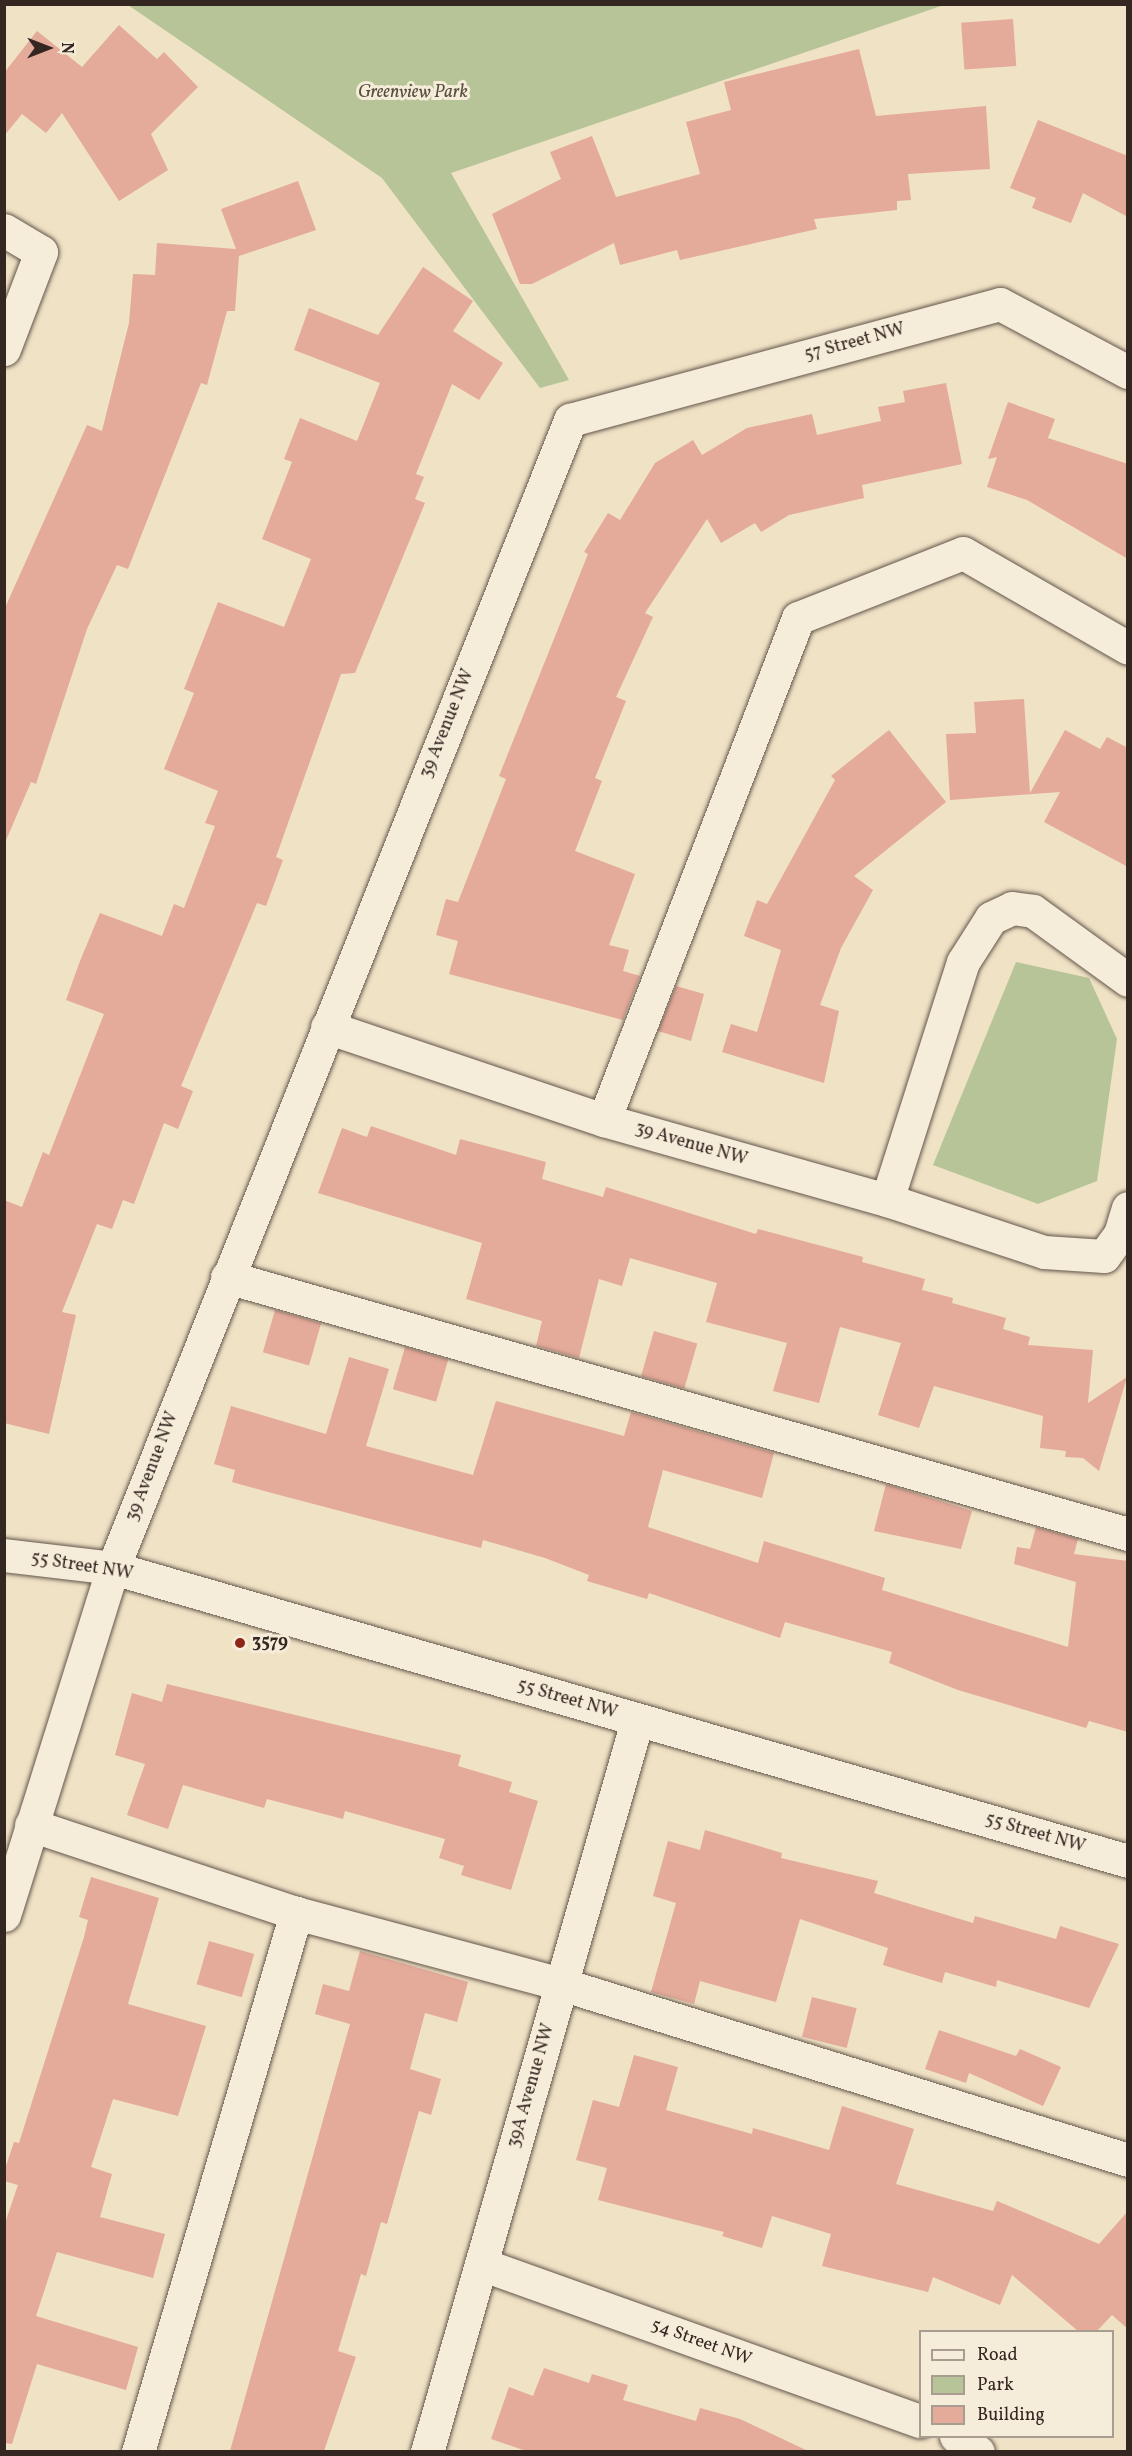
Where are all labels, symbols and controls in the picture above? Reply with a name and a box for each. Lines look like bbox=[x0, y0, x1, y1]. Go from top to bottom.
north arrow bbox=[18, 18, 78, 78]
text: N bbox=[55, 42, 77, 54]
park label: Greenview Park bbox=[358, 82, 468, 104]
street label: 57 Street NW bbox=[802, 319, 908, 367]
street label: 39 Avenue NW bbox=[416, 666, 480, 782]
street label: 39 Avenue NW bbox=[632, 1119, 750, 1171]
street label: 39 Avenue NW bbox=[122, 1409, 184, 1525]
street label: 55 Street NW bbox=[29, 1548, 135, 1586]
place label: 3579 bbox=[252, 1632, 288, 1654]
marker: 3579 bbox=[233, 1636, 247, 1650]
street label: 55 Street NW bbox=[514, 1675, 620, 1725]
street label: 55 Street NW bbox=[982, 1809, 1088, 1859]
street label: 39A Avenue NW bbox=[504, 2021, 560, 2151]
street label: 54 Street NW bbox=[648, 2315, 754, 2371]
legend bbox=[919, 2330, 1114, 2438]
text: Road bbox=[977, 2343, 1018, 2368]
text: Park bbox=[977, 2373, 1014, 2398]
text: Building bbox=[977, 2403, 1045, 2428]

